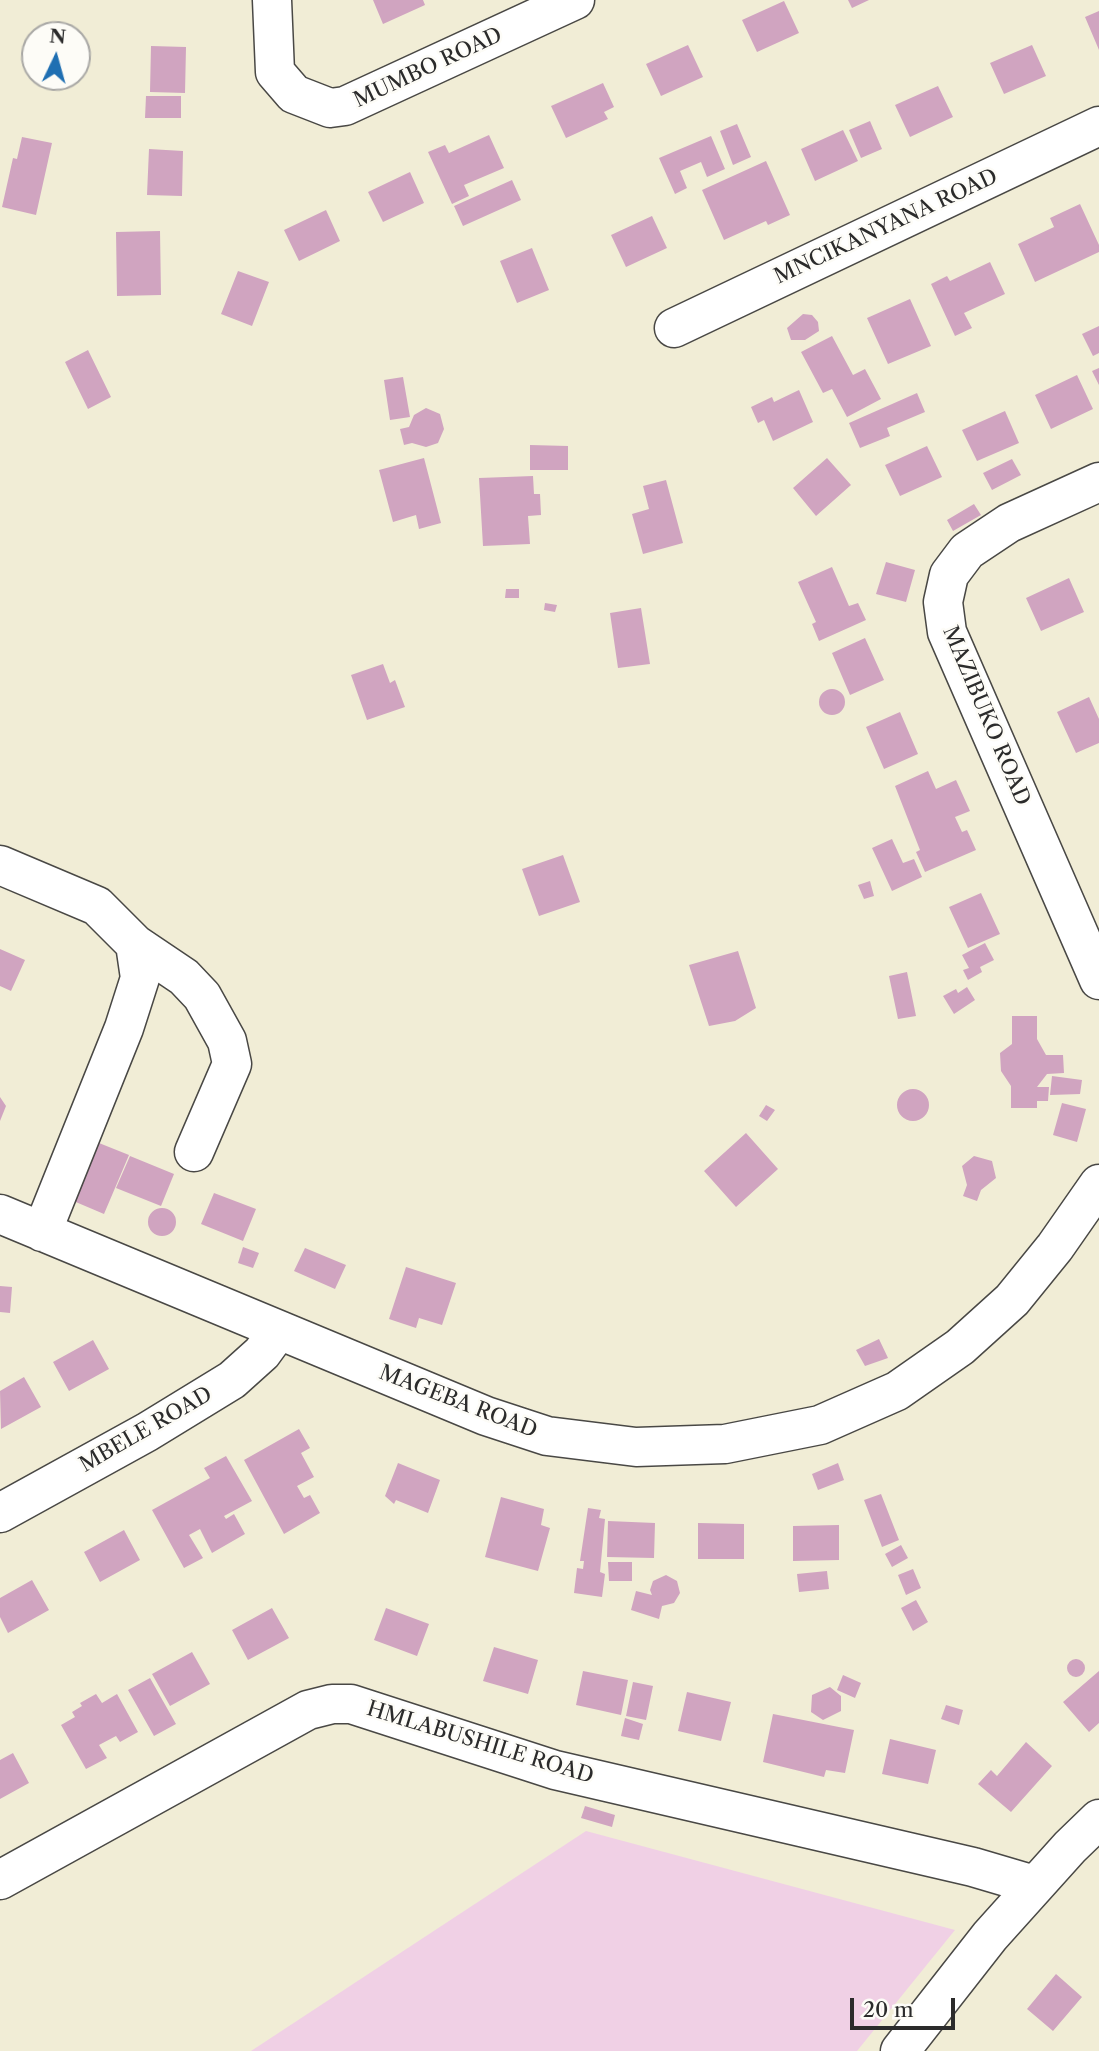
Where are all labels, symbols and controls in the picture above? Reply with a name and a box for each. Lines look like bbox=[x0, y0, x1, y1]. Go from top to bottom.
north arrow bbox=[21, 21, 91, 91]
street label: MUMBO ROAD bbox=[350, 23, 506, 113]
text: N bbox=[48, 24, 67, 49]
street label: MNCIKANYANA ROAD bbox=[770, 164, 1002, 290]
street label: MAZIBUKO ROAD bbox=[937, 623, 1035, 809]
street label: MAGEBA ROAD bbox=[375, 1360, 541, 1444]
street label: MBELE ROAD bbox=[75, 1382, 217, 1478]
street label: HMLABUSHILE ROAD bbox=[363, 1696, 597, 1790]
scale bar bbox=[854, 1984, 959, 2028]
text: 20 m bbox=[863, 1997, 914, 2022]

